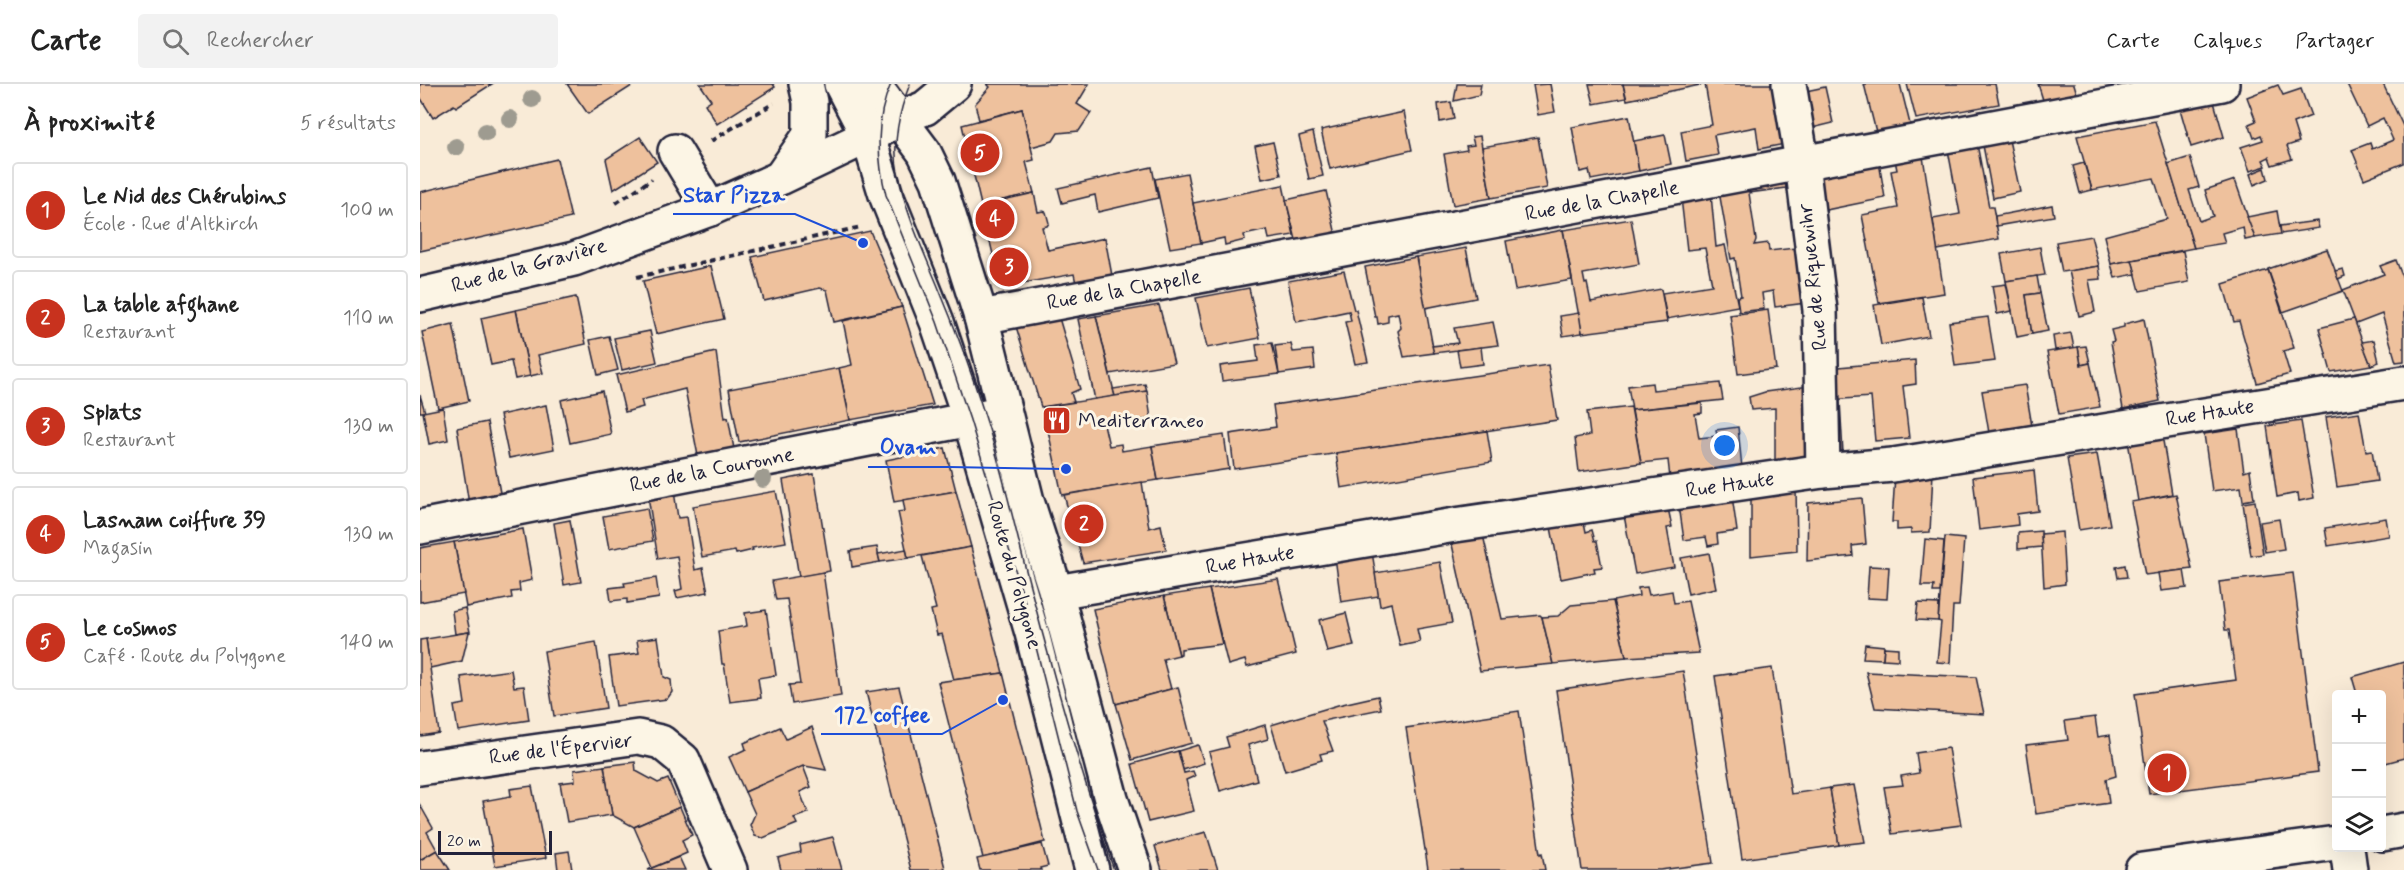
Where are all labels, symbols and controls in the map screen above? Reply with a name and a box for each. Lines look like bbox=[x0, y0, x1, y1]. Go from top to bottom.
search box bbox=[138, 14, 558, 68]
text: Carte bbox=[30, 23, 102, 60]
icon: search bbox=[159, 25, 192, 58]
text: Rechercher bbox=[207, 27, 314, 55]
text: Carte bbox=[2106, 27, 2160, 55]
text: Calques bbox=[2193, 27, 2262, 55]
text: Partager bbox=[2295, 27, 2374, 55]
text: À proximité bbox=[24, 106, 155, 140]
text: 5 résultats bbox=[300, 110, 396, 137]
pin: 5 bbox=[960, 130, 1000, 176]
callout: Star Pizza bbox=[673, 174, 795, 214]
street label: Rue de la Chapelle bbox=[1523, 174, 1681, 228]
text: Star Pizza bbox=[683, 182, 786, 210]
text: Le Nid des Chérubins bbox=[83, 183, 286, 211]
pin: 4 bbox=[976, 196, 1014, 242]
text: 1 bbox=[41, 197, 50, 224]
text: 100 m bbox=[340, 197, 394, 224]
street label: Rue de Riquewihr bbox=[1791, 202, 1835, 352]
text: École · Rue d'Altkirch bbox=[83, 211, 258, 238]
street label: Rue de la Gravière bbox=[448, 232, 610, 300]
pin: 3 bbox=[990, 244, 1028, 290]
street label: Rue de la Chapelle bbox=[1045, 263, 1203, 317]
text: La table afghane bbox=[83, 291, 239, 319]
text: 2 bbox=[41, 305, 50, 332]
text: 110 m bbox=[343, 305, 394, 332]
text: Restaurant bbox=[83, 319, 176, 346]
street label: Rue Haute bbox=[2164, 392, 2256, 434]
text: Splats bbox=[83, 399, 142, 427]
restaurant icon: Mediterraneo bbox=[1041, 405, 1073, 437]
place label: Mediterraneo bbox=[1078, 407, 1204, 435]
text: 3 bbox=[41, 413, 50, 440]
text: 130 m bbox=[343, 413, 394, 440]
text: Restaurant bbox=[83, 427, 176, 454]
callout: Ovam bbox=[868, 427, 949, 467]
your location bbox=[1710, 431, 1739, 460]
text: Ovam bbox=[880, 434, 936, 462]
street label: Rue de la Couronne bbox=[628, 440, 796, 500]
street label: Rue Haute bbox=[1684, 465, 1776, 505]
street label: Route du Polygone bbox=[979, 498, 1049, 652]
pin: 2 bbox=[1064, 502, 1104, 546]
text: Lasnam coiffure 39 bbox=[83, 507, 266, 535]
text: 4 bbox=[40, 521, 51, 548]
text: 130 m bbox=[343, 521, 394, 548]
text: Magasin bbox=[83, 535, 153, 562]
street label: Rue Haute bbox=[1203, 538, 1297, 582]
text: Le cosmos bbox=[83, 615, 177, 643]
text: 5 bbox=[40, 629, 52, 656]
text: 140 m bbox=[340, 629, 394, 656]
text: Café · Route du Polygone bbox=[83, 643, 286, 670]
map controls bbox=[2332, 690, 2386, 852]
button: + bbox=[2332, 690, 2386, 744]
callout: 172 coffee bbox=[821, 694, 942, 734]
text: 172 coffee bbox=[834, 702, 931, 730]
street label: Rue de l'Épervier bbox=[488, 726, 634, 772]
button: − bbox=[2332, 744, 2386, 798]
pin: 1 bbox=[2148, 750, 2186, 796]
button: layers bbox=[2332, 798, 2386, 852]
scale bar bbox=[438, 828, 552, 856]
text: 20 m bbox=[447, 831, 481, 852]

